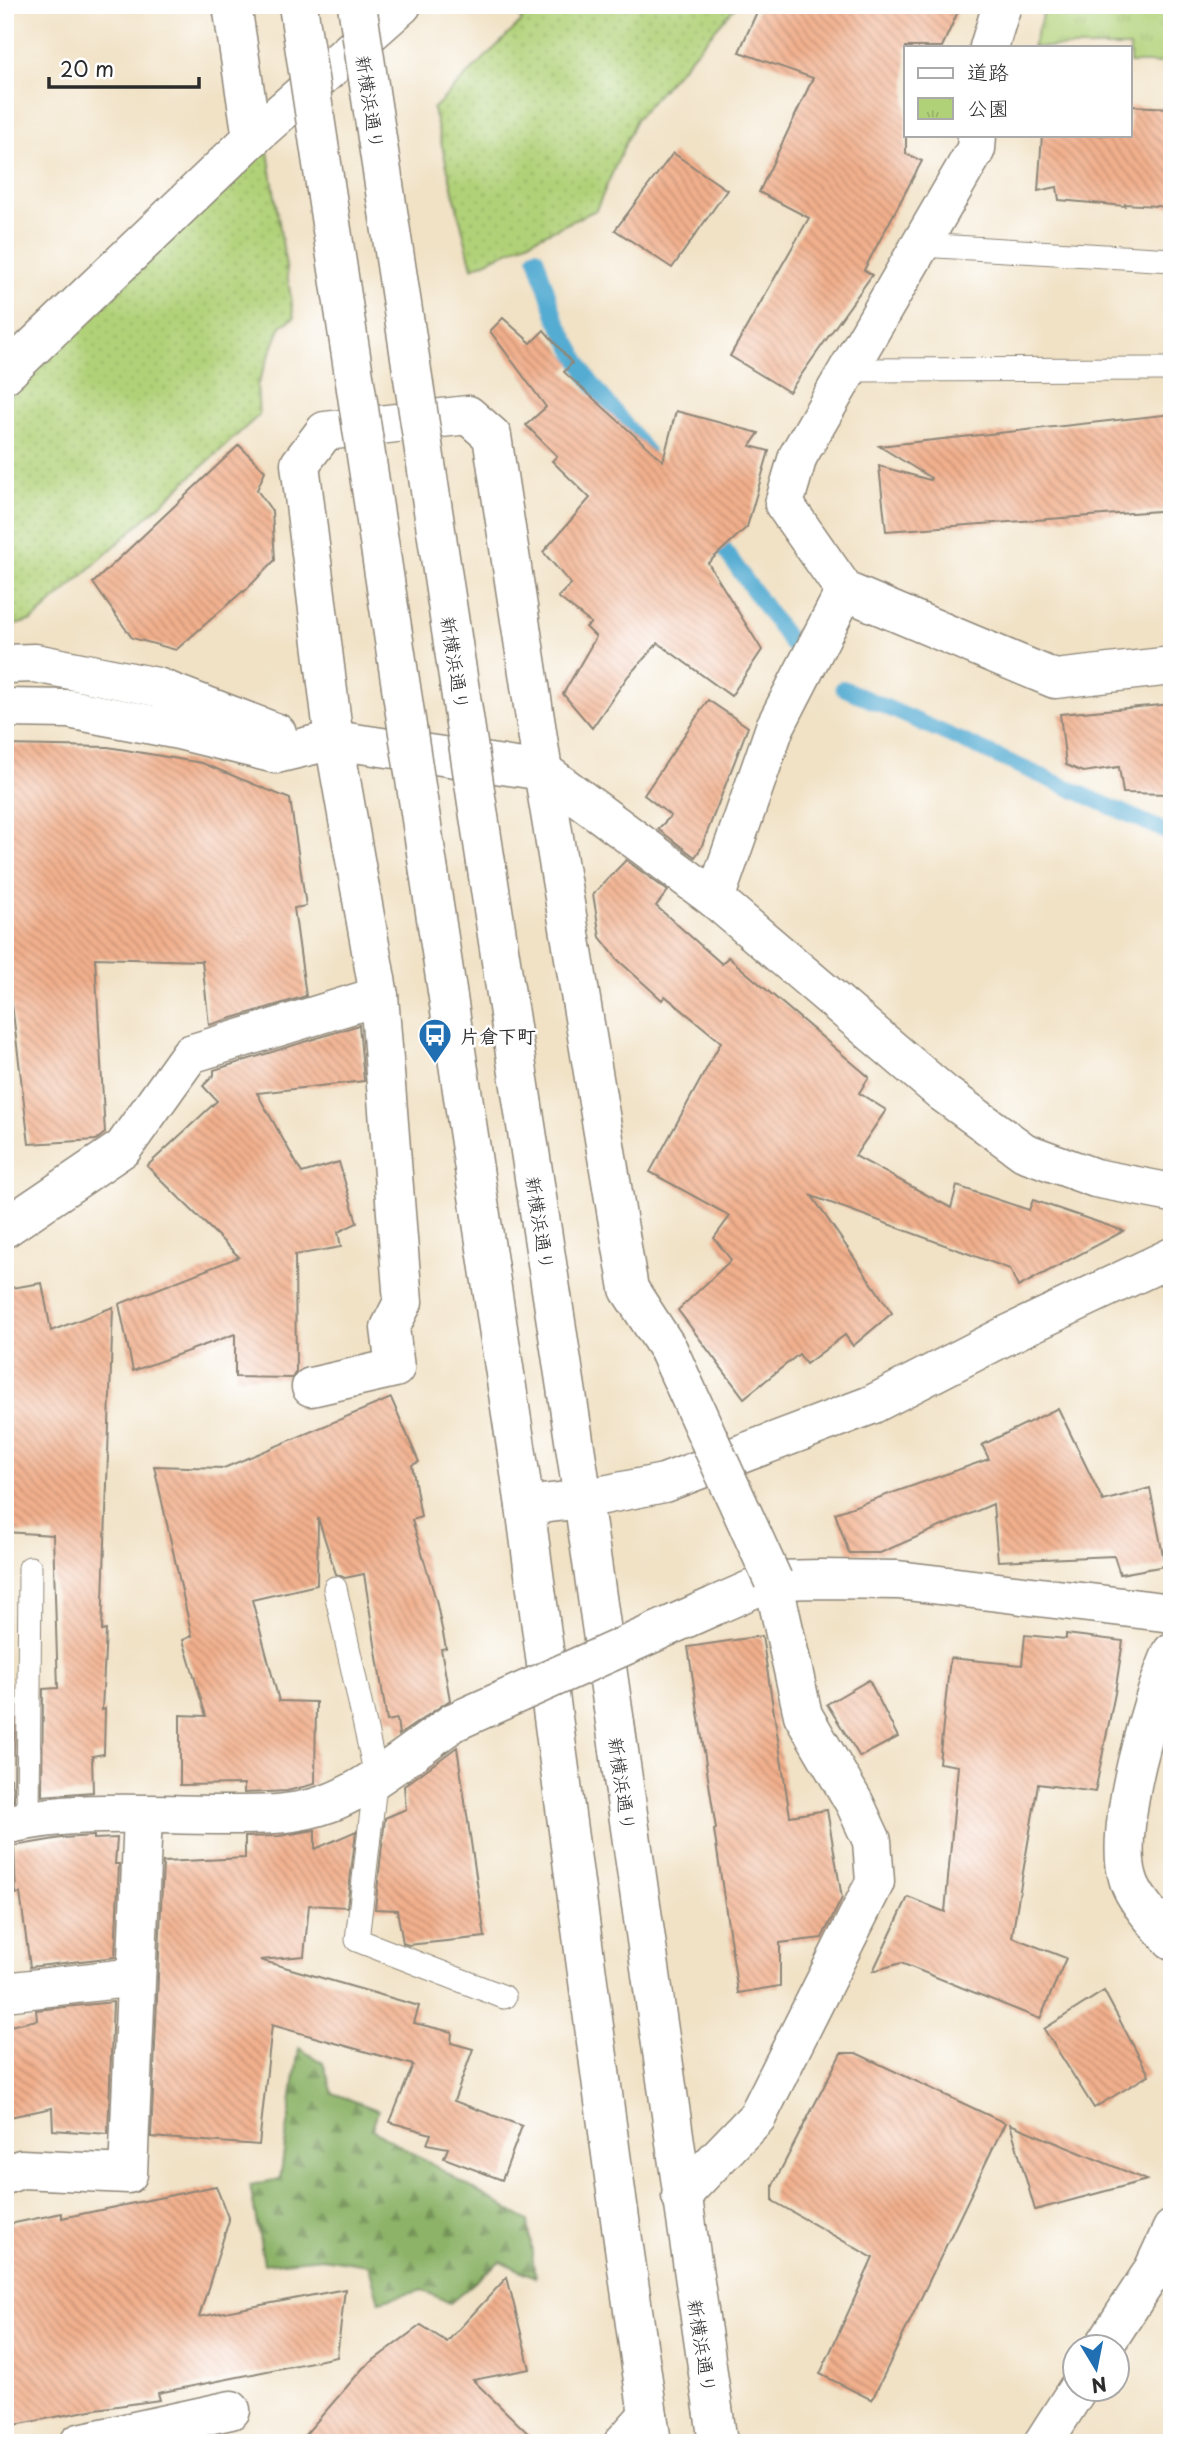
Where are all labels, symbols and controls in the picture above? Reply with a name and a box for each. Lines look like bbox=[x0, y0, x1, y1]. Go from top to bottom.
scale bar bbox=[49, 46, 200, 90]
legend bbox=[904, 46, 1132, 136]
text: 20 m bbox=[60, 52, 114, 84]
street label: 新横浜通り bbox=[350, 53, 392, 151]
text: 道路 bbox=[967, 55, 1009, 87]
text: 公園 bbox=[967, 91, 1009, 123]
street label: 新横浜通り bbox=[435, 614, 477, 712]
bus stop icon: 片倉下町 bbox=[416, 1016, 454, 1065]
place label: 片倉下町 bbox=[460, 1021, 536, 1049]
street label: 新横浜通り bbox=[520, 1174, 562, 1272]
street label: 新横浜通り bbox=[603, 1735, 643, 1833]
street label: 新横浜通り bbox=[682, 2297, 724, 2395]
north arrow bbox=[1062, 2332, 1132, 2402]
text: N bbox=[1089, 2371, 1109, 2401]

